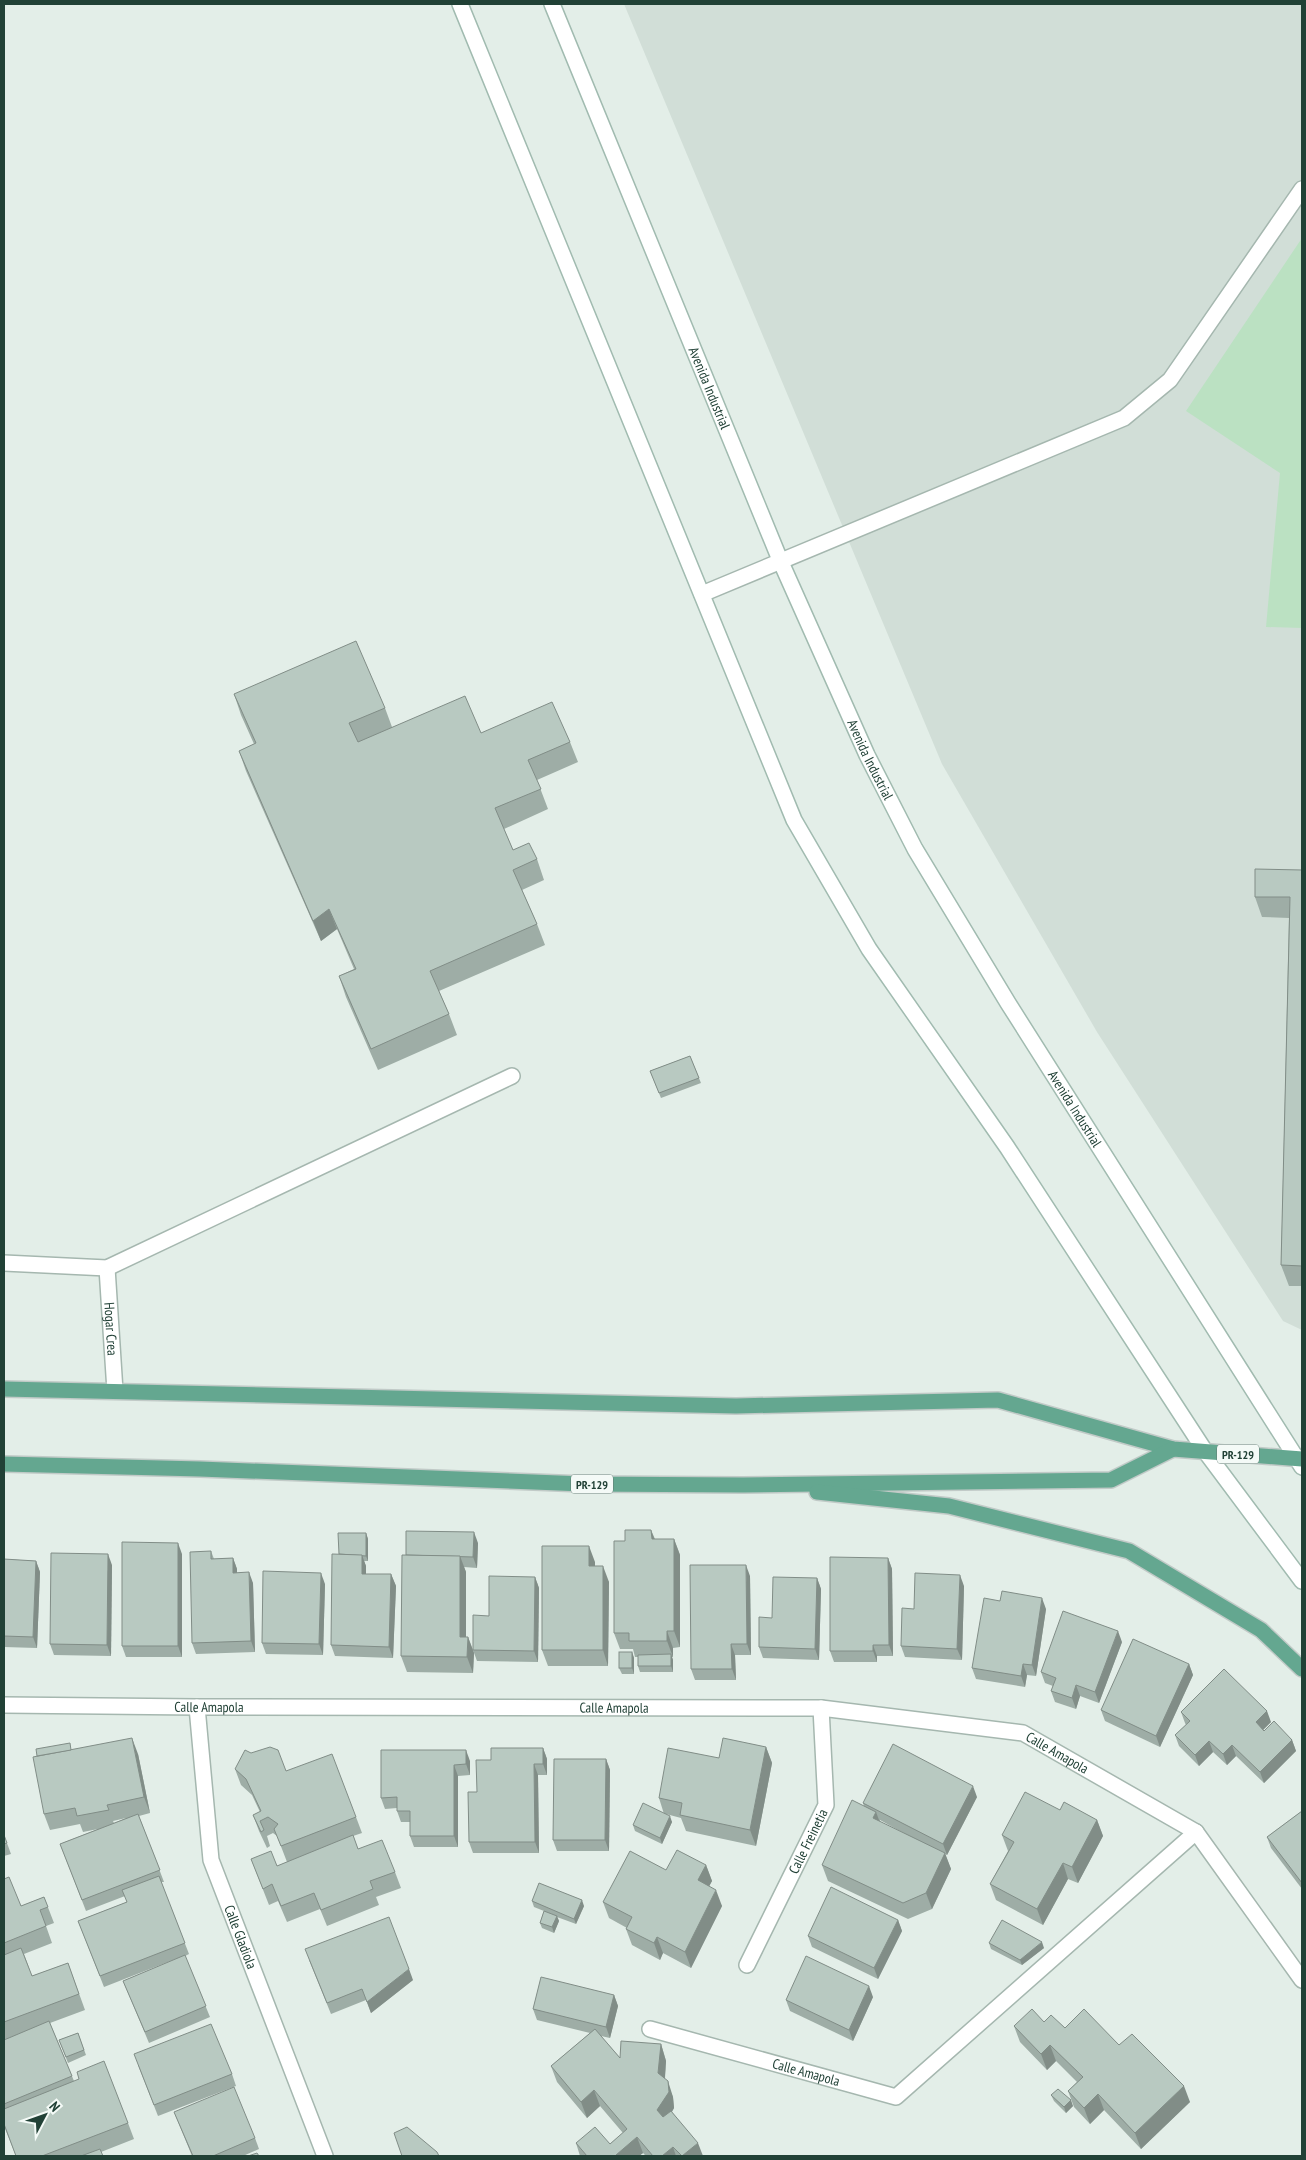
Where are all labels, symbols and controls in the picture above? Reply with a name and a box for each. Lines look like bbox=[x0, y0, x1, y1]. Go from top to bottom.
street label: Avenida Industrial bbox=[685, 344, 735, 432]
street label: Avenida Industrial bbox=[843, 717, 898, 804]
street label: Avenida Industrial bbox=[1044, 1067, 1106, 1151]
street label: Hogar Crea bbox=[100, 1302, 122, 1356]
road number: PR-129 bbox=[1217, 1445, 1259, 1464]
road number: PR-129 bbox=[571, 1475, 613, 1494]
street label: Calle Amapola bbox=[174, 1698, 244, 1716]
street label: Calle Amapola bbox=[579, 1699, 649, 1717]
street label: Calle Amapola bbox=[1023, 1728, 1092, 1778]
street label: Calle Freinetia bbox=[785, 1806, 832, 1877]
street label: Calle Gladiola bbox=[220, 1902, 261, 1971]
street label: Calle Amapola bbox=[770, 2054, 842, 2090]
north arrow bbox=[20, 2090, 70, 2140]
text: N bbox=[46, 2098, 64, 2115]

